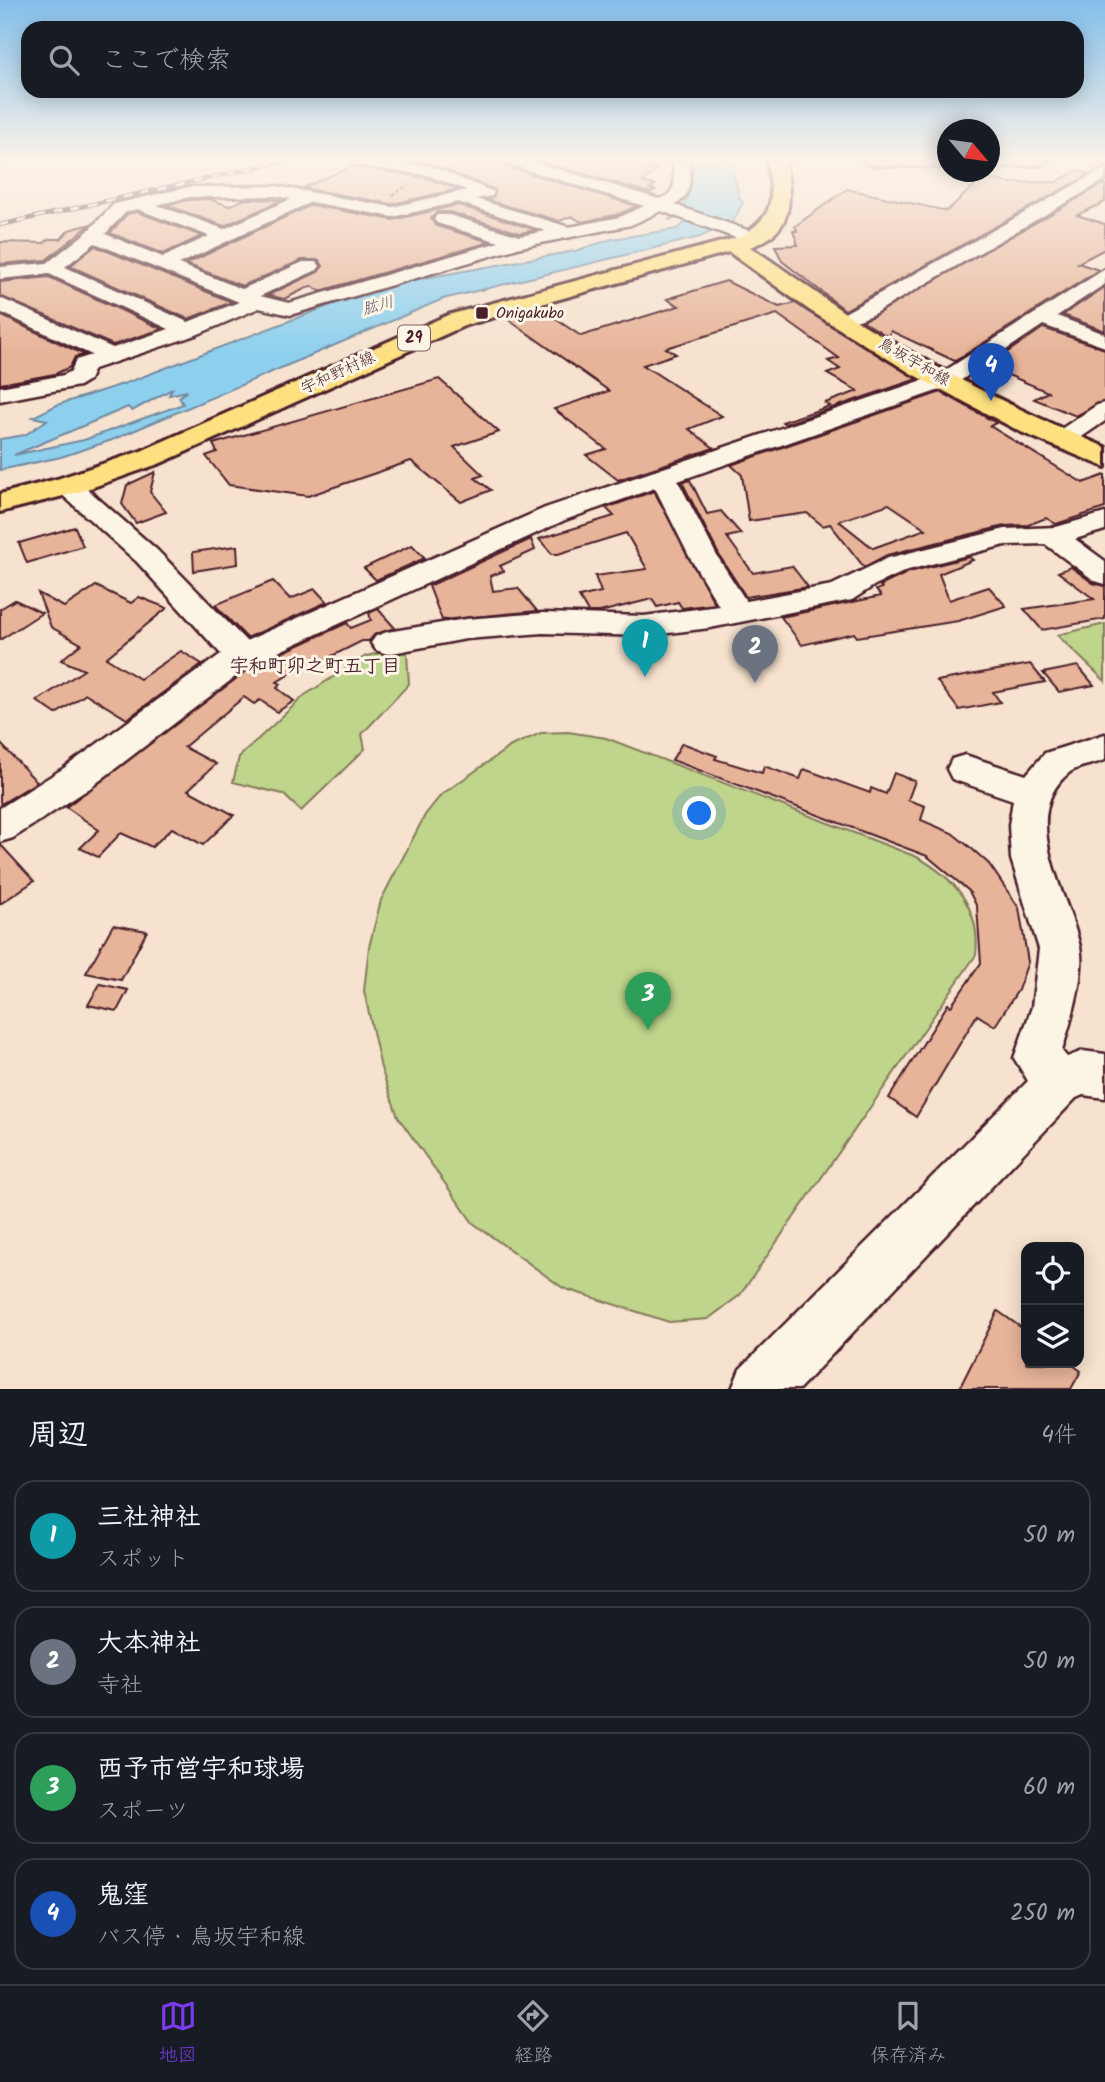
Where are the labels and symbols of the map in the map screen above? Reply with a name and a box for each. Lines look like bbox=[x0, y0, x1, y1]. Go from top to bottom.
north arrow bbox=[937, 119, 1000, 182]
water label: 肱川 bbox=[359, 290, 397, 322]
place label: Onigakubo bbox=[496, 301, 564, 326]
marker: Onigakubo bbox=[474, 305, 490, 321]
road number: 29 bbox=[398, 326, 430, 350]
street label: 鳥坂宇和線 bbox=[873, 331, 955, 393]
pin: 4 bbox=[968, 343, 1014, 401]
street label: 宇和野村線 bbox=[296, 345, 380, 401]
pin: 1 bbox=[622, 619, 668, 677]
pin: 2 bbox=[732, 625, 778, 683]
district label: 宇和町卯之町五丁目 bbox=[229, 652, 401, 682]
your location bbox=[682, 796, 716, 830]
pin: 3 bbox=[625, 972, 671, 1030]

